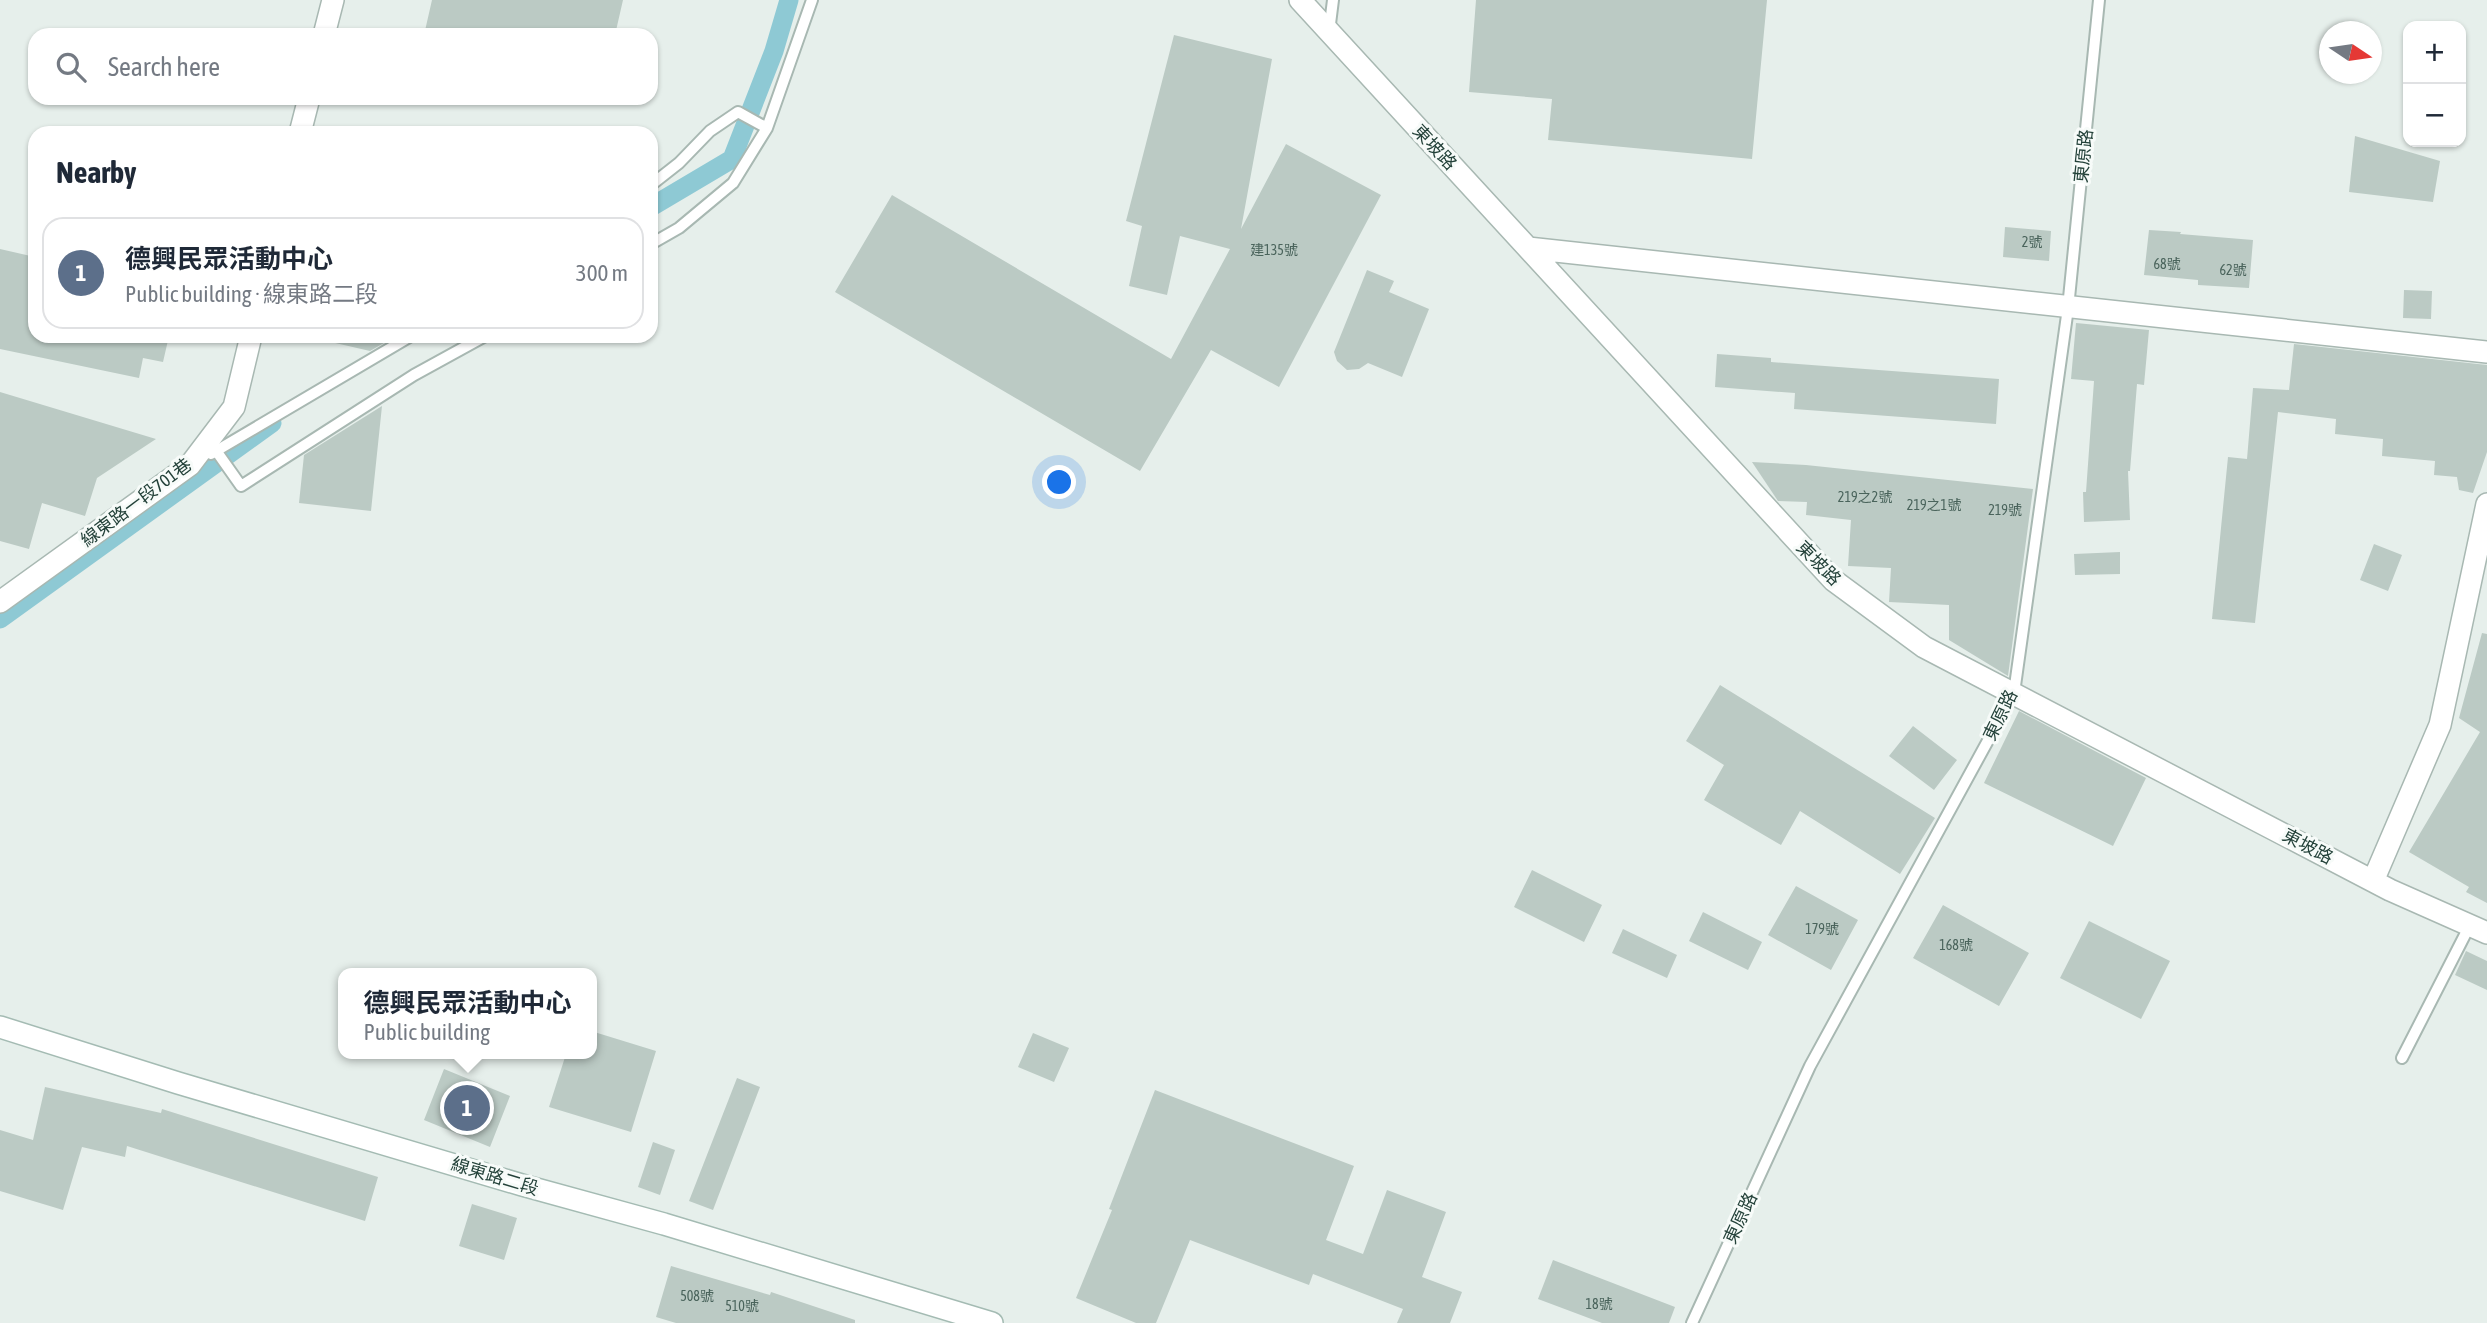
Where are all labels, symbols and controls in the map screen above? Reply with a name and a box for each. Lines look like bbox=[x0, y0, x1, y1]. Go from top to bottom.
north arrow bbox=[2319, 21, 2382, 84]
map controls bbox=[2403, 21, 2466, 147]
button: + bbox=[2403, 21, 2466, 84]
search box bbox=[28, 28, 658, 105]
icon: search bbox=[52, 48, 90, 86]
text: Search here bbox=[108, 52, 220, 82]
button: − bbox=[2403, 84, 2466, 147]
street label: 東坡路 bbox=[1409, 120, 1461, 174]
street label: 東原路 bbox=[2070, 128, 2096, 184]
text: Nearby bbox=[56, 155, 136, 189]
house number: 2號 bbox=[2022, 234, 2042, 250]
house number: 建135號 bbox=[1250, 242, 1298, 258]
text: 德興民眾活動中心 bbox=[125, 244, 333, 274]
house number: 68號 bbox=[2153, 256, 2181, 272]
text: 1 bbox=[76, 260, 86, 286]
text: 300 m bbox=[576, 260, 628, 286]
house number: 62號 bbox=[2219, 262, 2247, 278]
text: Public building · 線東路二段 bbox=[125, 281, 378, 307]
street label: 線東路一段701巷 bbox=[76, 453, 196, 551]
your location bbox=[1042, 465, 1076, 499]
house number: 219之2號 bbox=[1838, 489, 1892, 505]
house number: 219之1號 bbox=[1907, 497, 1961, 513]
house number: 219號 bbox=[1988, 502, 2022, 518]
street label: 東坡路 bbox=[1792, 536, 1846, 590]
street label: 東原路 bbox=[1979, 686, 2021, 744]
street label: 東坡路 bbox=[2279, 824, 2337, 868]
house number: 179號 bbox=[1805, 921, 1839, 937]
house number: 168號 bbox=[1939, 937, 1973, 953]
popup bbox=[338, 968, 597, 1059]
text: 德興民眾活動中心 bbox=[363, 988, 572, 1018]
text: Public building bbox=[363, 1019, 490, 1045]
pin: 1 bbox=[444, 1082, 490, 1134]
street label: 線東路二段 bbox=[449, 1153, 541, 1199]
street label: 東原路 bbox=[1719, 1189, 1761, 1247]
house number: 508號 bbox=[680, 1288, 714, 1304]
house number: 18號 bbox=[1585, 1296, 1613, 1312]
house number: 510號 bbox=[725, 1298, 759, 1314]

